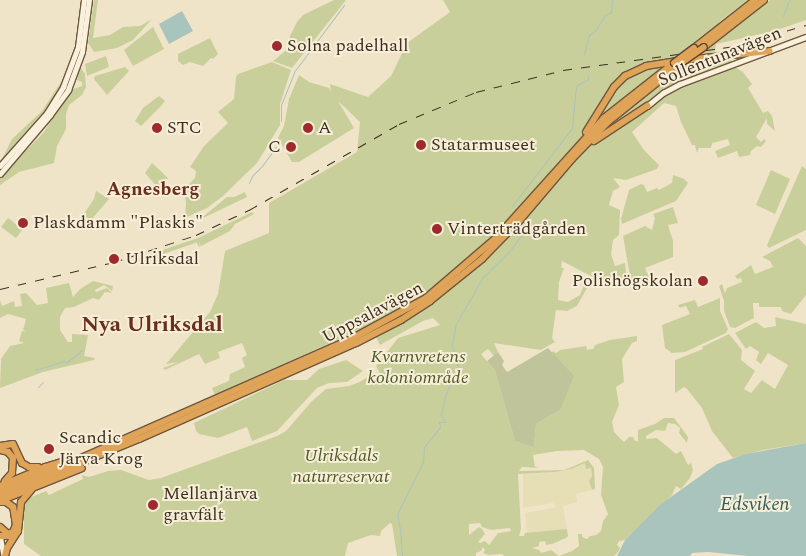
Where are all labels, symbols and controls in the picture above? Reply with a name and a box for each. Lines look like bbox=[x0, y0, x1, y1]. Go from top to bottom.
street label: Sollentunavägen bbox=[655, 22, 785, 92]
place label: Solna padelhall bbox=[287, 35, 408, 57]
marker: Solna padelhall bbox=[271, 40, 283, 52]
place label: STC bbox=[167, 117, 202, 139]
place label: A bbox=[318, 117, 331, 139]
marker: STC bbox=[151, 122, 163, 134]
marker: A bbox=[302, 122, 314, 134]
place label: Statarmuseet bbox=[431, 134, 535, 156]
place label: C bbox=[268, 136, 281, 158]
marker: Statarmuseet bbox=[415, 139, 427, 151]
marker: C bbox=[285, 141, 297, 153]
district label: Agnesberg bbox=[107, 179, 199, 201]
place label: Plaskdamm "Plaskis" bbox=[33, 212, 203, 234]
marker: Plaskdamm "Plaskis" bbox=[17, 217, 29, 229]
place label: Vinterträdgården bbox=[447, 218, 586, 240]
marker: Vinterträdgården bbox=[431, 223, 443, 235]
place label: Ulriksdal bbox=[125, 248, 199, 270]
marker: Ulriksdal bbox=[107, 252, 121, 266]
place label: Polishögskolan bbox=[572, 270, 693, 292]
marker: Polishögskolan bbox=[697, 275, 709, 287]
street label: Uppsalavägen bbox=[319, 277, 427, 349]
district label: Nya Ulriksdal bbox=[81, 312, 223, 338]
park label: Kvarnvretens koloniområde bbox=[367, 347, 469, 389]
place label: Scandic Järva Krog bbox=[59, 428, 143, 470]
marker: Scandic Järva Krog bbox=[43, 443, 55, 455]
park label: Ulriksdals naturreservat bbox=[293, 446, 389, 488]
place label: Mellanjärva gravfält bbox=[163, 484, 258, 526]
water label: Edsviken bbox=[720, 494, 790, 516]
marker: Mellanjärva gravfält bbox=[147, 499, 159, 511]

